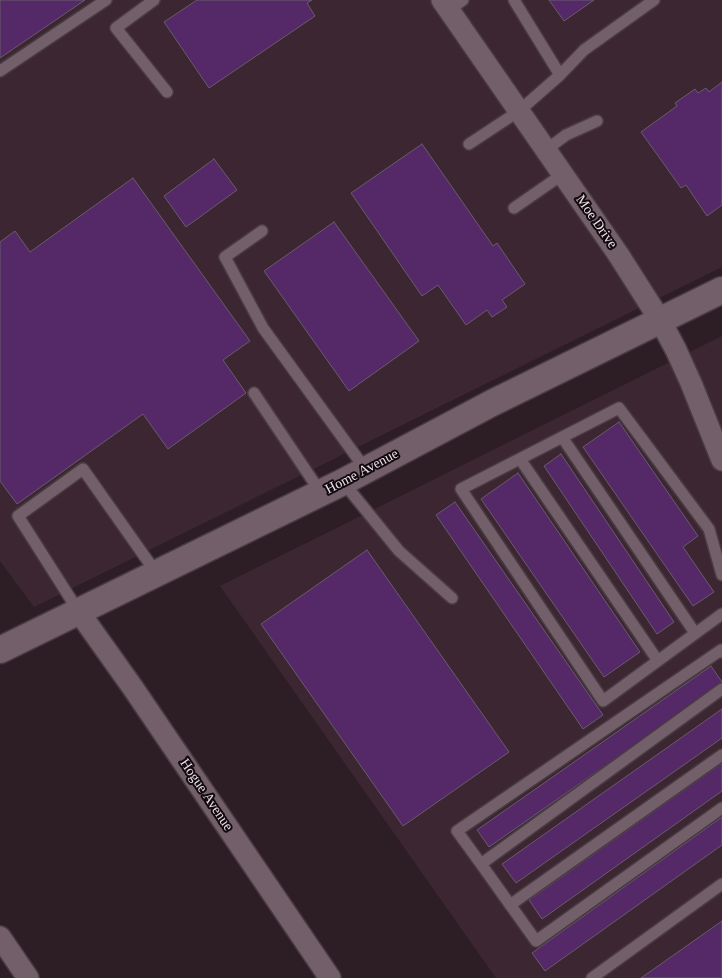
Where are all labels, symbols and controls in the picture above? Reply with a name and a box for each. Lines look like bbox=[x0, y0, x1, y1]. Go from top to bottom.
street label: Moe Drive bbox=[572, 192, 620, 252]
street label: Home Avenue bbox=[323, 446, 401, 498]
street label: Hogue Avenue bbox=[176, 756, 236, 834]

